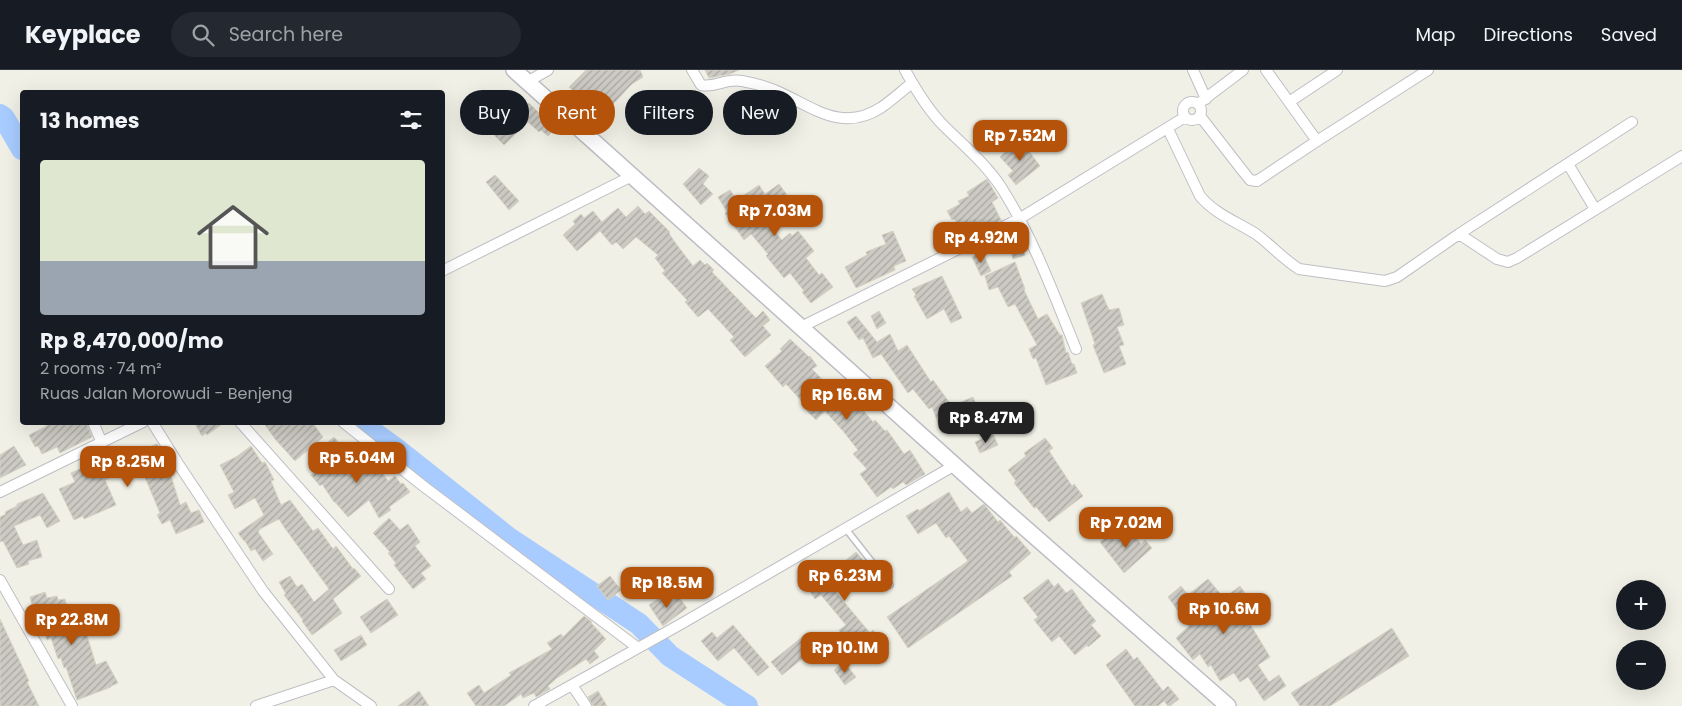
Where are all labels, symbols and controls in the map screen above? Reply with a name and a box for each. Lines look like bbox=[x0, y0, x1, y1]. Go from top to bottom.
search box bbox=[171, 12, 521, 57]
text: Keyplace bbox=[25, 18, 141, 51]
icon: search bbox=[189, 21, 217, 49]
text: Search here bbox=[229, 21, 343, 48]
text: Map bbox=[1416, 22, 1455, 47]
text: Directions bbox=[1483, 22, 1573, 47]
text: Saved bbox=[1601, 22, 1657, 47]
chip: Buy bbox=[460, 90, 529, 135]
chip: Rent bbox=[539, 90, 615, 135]
chip: Filters bbox=[625, 90, 713, 135]
chip: New bbox=[723, 90, 797, 135]
text: 13 homes bbox=[40, 106, 139, 135]
icon: filters bbox=[397, 106, 425, 134]
pin: Rp 7.52M bbox=[968, 119, 1072, 162]
text: Rp 7.52M bbox=[984, 124, 1056, 147]
icon: home bbox=[188, 192, 278, 282]
pin: Rp 7.03M bbox=[723, 194, 827, 237]
text: Rp 7.03M bbox=[739, 199, 811, 222]
pin: Rp 4.92M bbox=[929, 222, 1033, 264]
text: Rp 4.92M bbox=[944, 226, 1018, 249]
text: Rp 8,470,000/mo bbox=[40, 326, 223, 355]
text: 2 rooms · 74 m² bbox=[40, 357, 162, 380]
pin: Rp 16.6M bbox=[795, 378, 899, 421]
text: Ruas Jalan Morowudi - Benjeng bbox=[40, 382, 293, 405]
text: Rp 16.6M bbox=[812, 383, 882, 406]
pin: Rp 8.47M bbox=[934, 402, 1038, 444]
text: Rp 8.47M bbox=[949, 406, 1023, 429]
pin: Rp 5.04M bbox=[305, 442, 409, 484]
pin: Rp 8.25M bbox=[76, 446, 180, 488]
text: Rp 5.04M bbox=[319, 446, 395, 469]
text: Rp 8.25M bbox=[91, 450, 165, 473]
pin: Rp 7.02M bbox=[1074, 506, 1178, 549]
text: Rp 7.02M bbox=[1090, 511, 1162, 534]
pin: Rp 6.23M bbox=[793, 560, 897, 602]
text: Rp 6.23M bbox=[809, 564, 881, 587]
pin: Rp 18.5M bbox=[615, 566, 719, 609]
text: Rp 18.5M bbox=[632, 571, 702, 594]
map controls bbox=[1616, 580, 1666, 690]
button: + bbox=[1616, 580, 1666, 630]
pin: Rp 10.6M bbox=[1172, 592, 1276, 635]
text: Rp 10.6M bbox=[1189, 597, 1259, 620]
pin: Rp 22.8M bbox=[20, 604, 124, 646]
text: Rp 22.8M bbox=[36, 608, 108, 631]
pin: Rp 10.1M bbox=[793, 632, 897, 674]
text: Rp 10.1M bbox=[812, 636, 878, 659]
button: − bbox=[1616, 640, 1666, 690]

